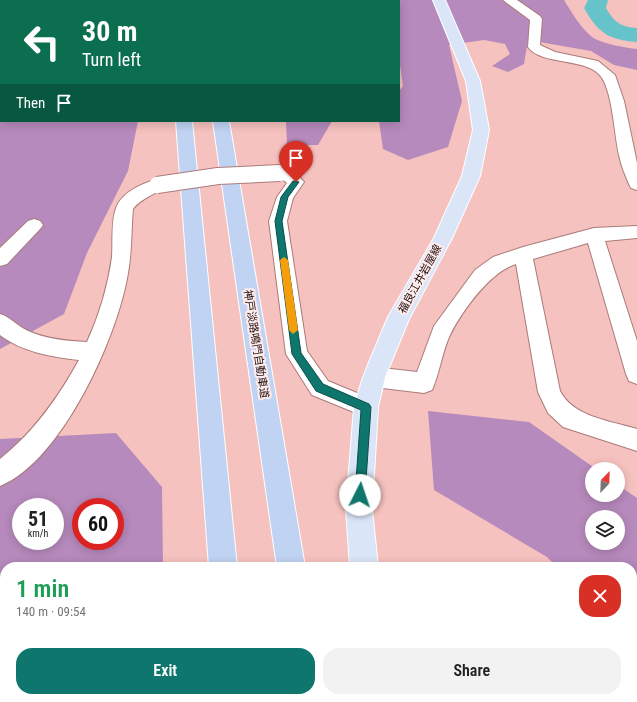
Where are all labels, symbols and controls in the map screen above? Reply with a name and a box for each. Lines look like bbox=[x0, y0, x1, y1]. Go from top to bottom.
text: 30 m bbox=[82, 15, 138, 48]
icon: left bbox=[16, 16, 68, 68]
text: Turn left bbox=[82, 49, 141, 70]
icon: arrive bbox=[53, 92, 75, 114]
text: Then bbox=[16, 94, 45, 112]
pin bbox=[279, 141, 313, 182]
icon: arrive bbox=[285, 147, 307, 169]
street label: 福良江井岩屋線 bbox=[396, 242, 444, 316]
street label: 神戸淡路鳴門自動車道 bbox=[241, 289, 271, 399]
north arrow bbox=[585, 462, 625, 502]
map controls bbox=[585, 462, 625, 550]
position arrow bbox=[339, 474, 381, 516]
speed limit sign: 60 bbox=[72, 498, 124, 550]
text: 51 bbox=[28, 507, 48, 531]
button: layers bbox=[585, 510, 625, 550]
text: km/h bbox=[28, 528, 48, 539]
text: 1 min bbox=[16, 575, 69, 603]
button: close bbox=[579, 575, 621, 617]
text: 140 m · 09:54 bbox=[16, 604, 86, 619]
button: Exit bbox=[16, 648, 315, 694]
button: Share bbox=[323, 648, 621, 694]

